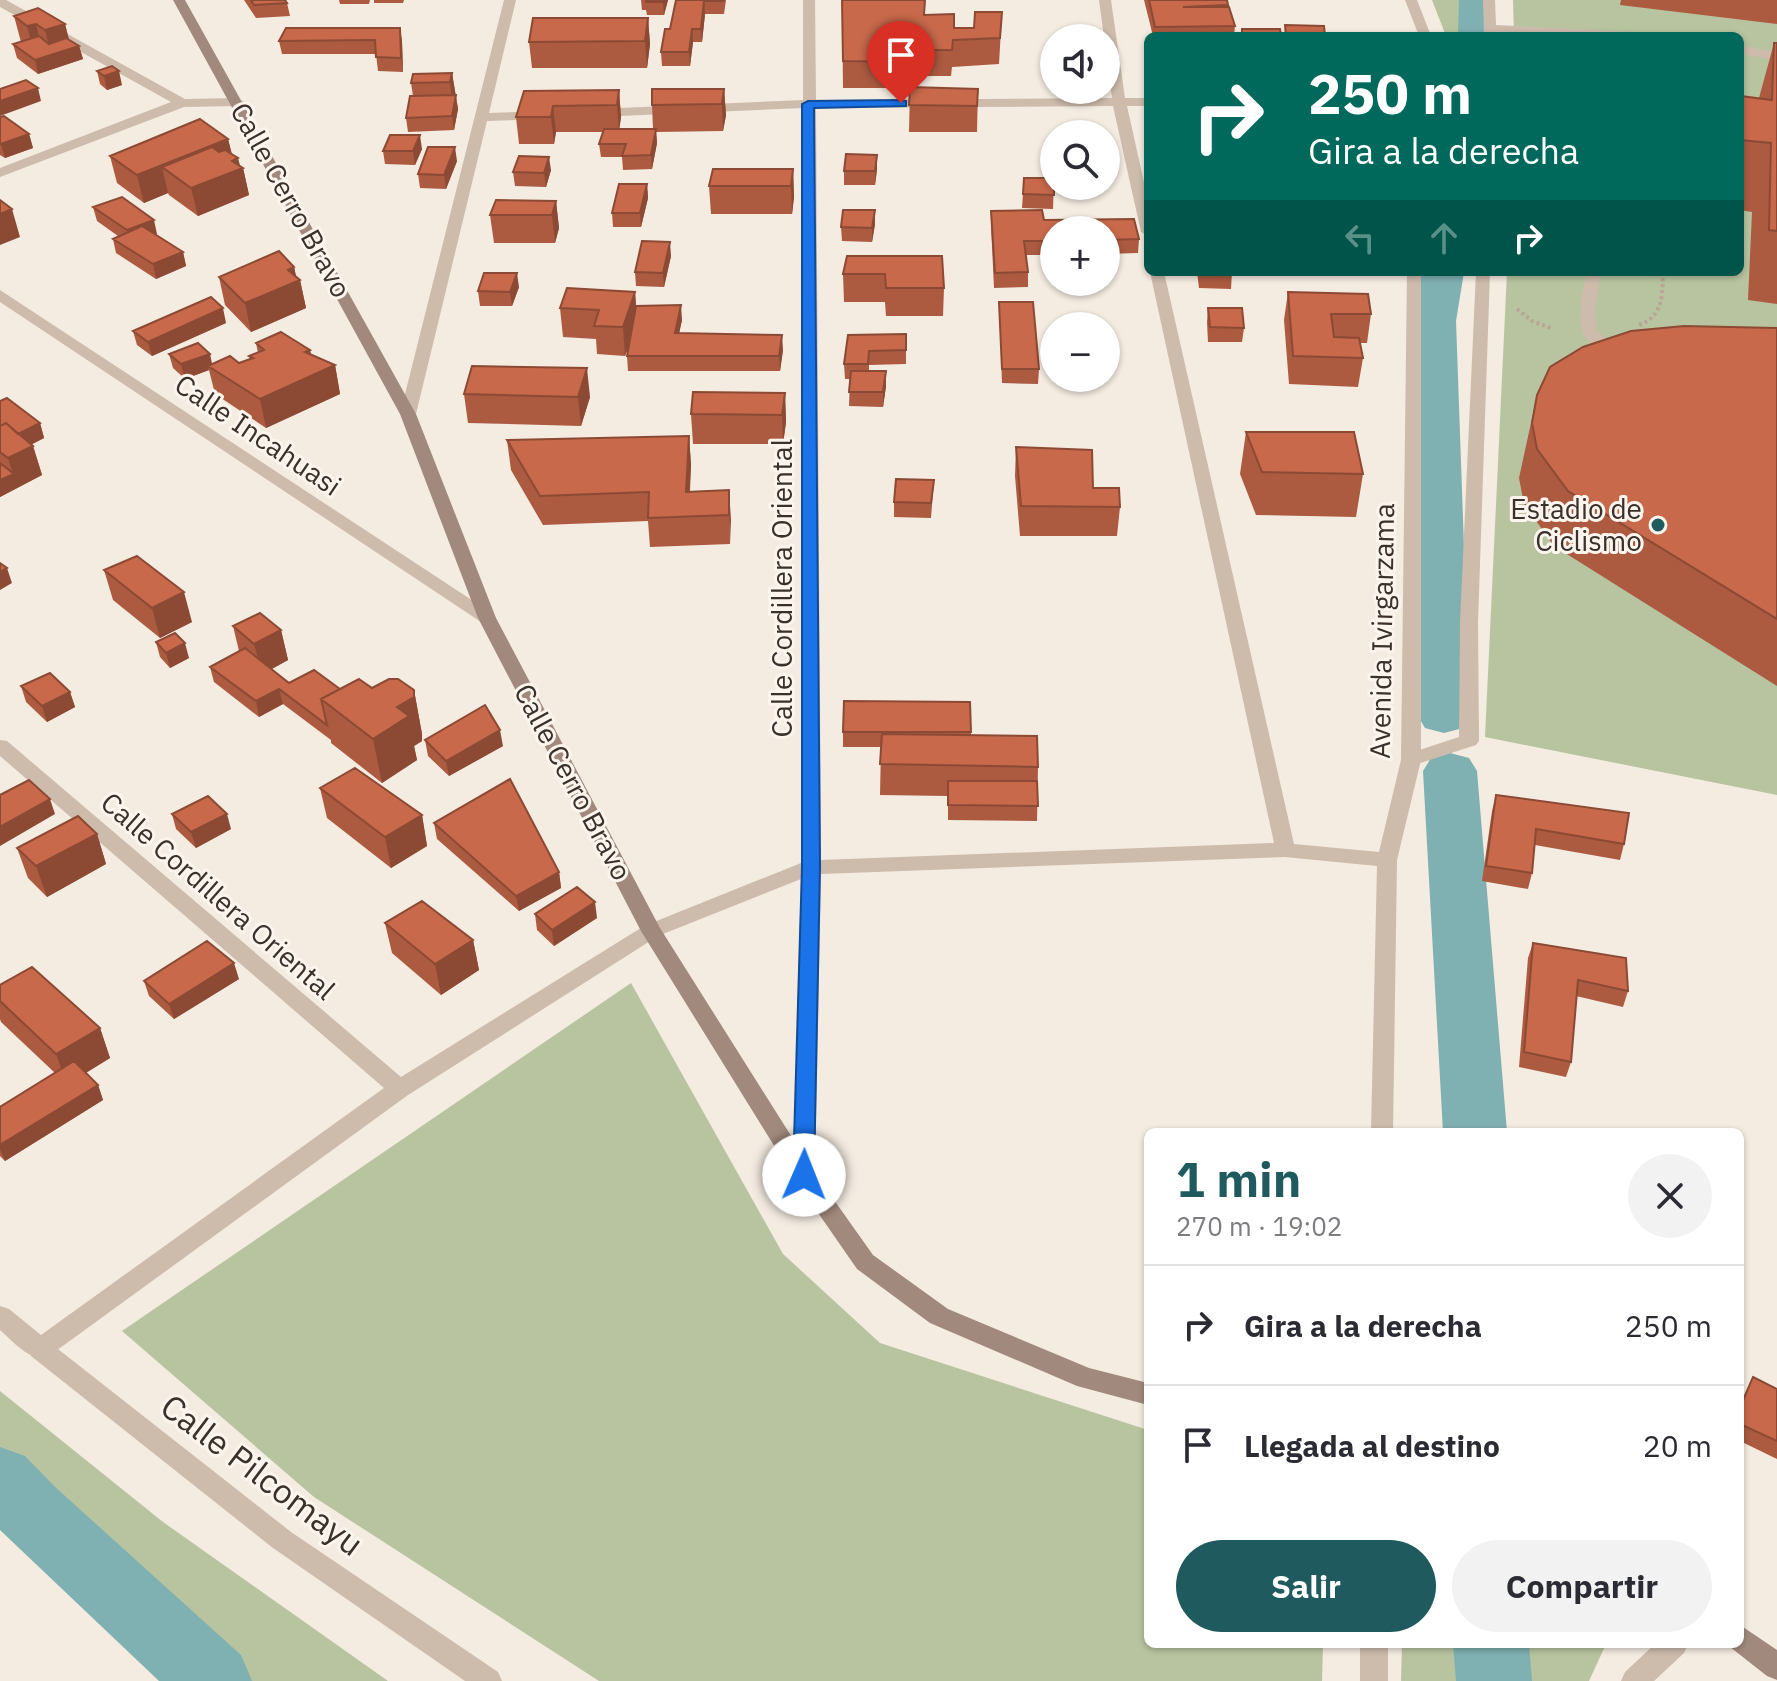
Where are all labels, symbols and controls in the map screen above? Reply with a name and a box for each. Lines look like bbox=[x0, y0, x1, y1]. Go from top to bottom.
pin bbox=[867, 21, 935, 103]
map controls bbox=[1040, 24, 1120, 392]
button: sound bbox=[1040, 24, 1120, 104]
icon: arrive bbox=[879, 33, 923, 77]
text: 250 m bbox=[1308, 57, 1472, 129]
icon: right bbox=[1176, 64, 1280, 168]
street label: Calle Cerro Bravo bbox=[223, 96, 360, 304]
button: search bbox=[1040, 120, 1120, 200]
text: Gira a la derecha bbox=[1308, 127, 1579, 174]
button: + bbox=[1040, 216, 1120, 296]
icon: left bbox=[1338, 216, 1382, 260]
icon: ahead bbox=[1422, 216, 1466, 260]
icon: right bbox=[1506, 216, 1550, 260]
button: − bbox=[1040, 312, 1120, 392]
street label: Calle Incahuasi bbox=[168, 365, 349, 504]
street label: Calle Cordillera Oriental bbox=[763, 439, 800, 737]
place label: Estadio de Ciclismo bbox=[1510, 490, 1642, 559]
street label: Avenida Ivirgarzama bbox=[1361, 503, 1402, 759]
marker: Estadio de Ciclismo bbox=[1649, 516, 1667, 534]
street label: Calle Cerro Bravo bbox=[506, 677, 641, 886]
street label: Calle Cordillera Oriental bbox=[93, 784, 343, 1008]
position arrow bbox=[762, 1133, 846, 1217]
text: 1 min bbox=[1176, 1148, 1301, 1210]
button: close bbox=[1628, 1154, 1712, 1238]
text: 270 m · 19:02 bbox=[1176, 1209, 1342, 1243]
icon: right bbox=[1176, 1303, 1220, 1347]
text: Gira a la derecha bbox=[1244, 1306, 1482, 1345]
text: 250 m bbox=[1625, 1306, 1712, 1345]
street label: Calle Pilcomayu bbox=[153, 1384, 373, 1565]
icon: arrive bbox=[1176, 1423, 1220, 1467]
text: Llegada al destino bbox=[1244, 1426, 1500, 1465]
text: 20 m bbox=[1643, 1426, 1712, 1465]
button: Salir bbox=[1176, 1540, 1436, 1632]
button: Compartir bbox=[1452, 1540, 1712, 1632]

